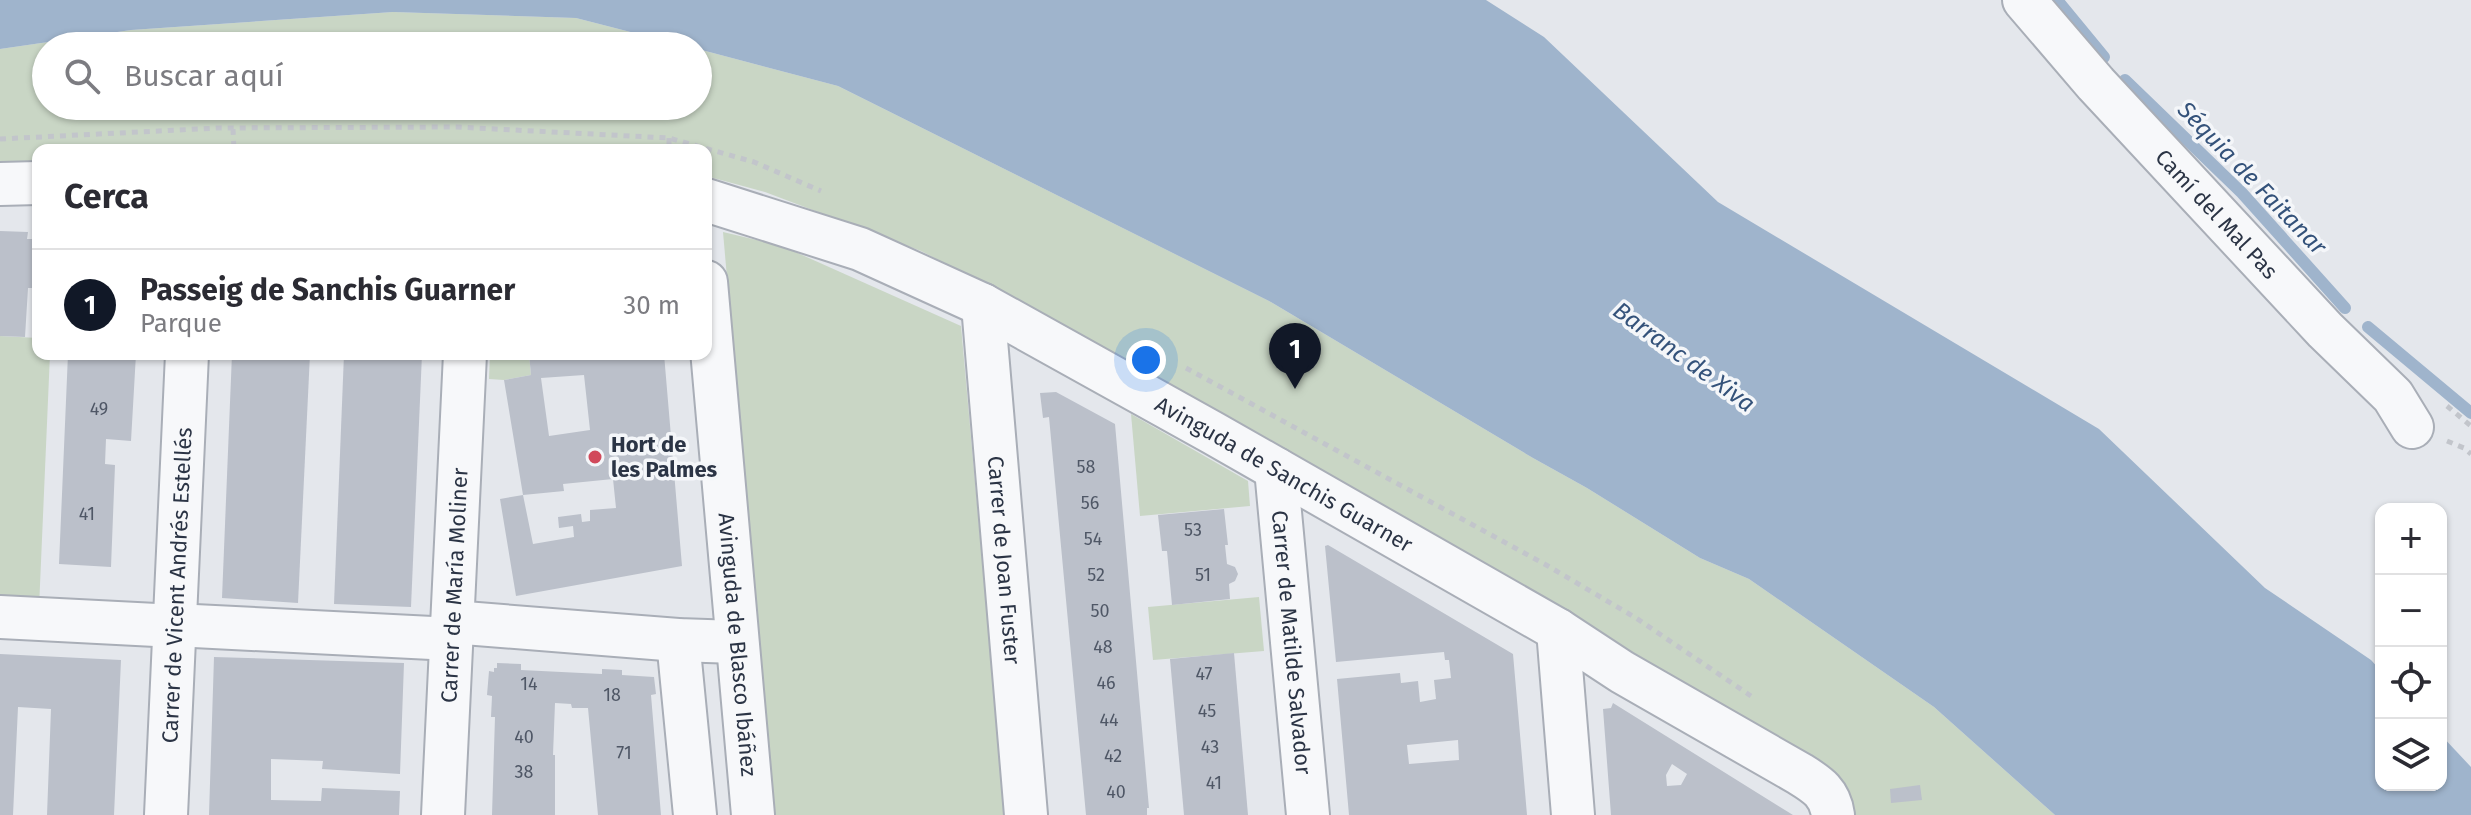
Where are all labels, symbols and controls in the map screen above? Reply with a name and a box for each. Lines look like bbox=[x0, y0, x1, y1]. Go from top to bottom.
search box bbox=[32, 32, 712, 120]
icon: search bbox=[60, 54, 104, 98]
text: Buscar aquí bbox=[124, 58, 284, 94]
water label: Séquia de Faitanar bbox=[2171, 95, 2333, 261]
street label: Camí del Mal Pas bbox=[2150, 143, 2284, 284]
text: Cerca bbox=[64, 176, 149, 217]
text: Passeig de Sanchis Guarner bbox=[140, 272, 515, 308]
text: 1 bbox=[84, 290, 96, 321]
text: 30 m bbox=[623, 290, 680, 321]
water label: Barranc de Xiva bbox=[1608, 296, 1760, 418]
text: Parque bbox=[140, 308, 222, 339]
pin: 1 bbox=[1269, 323, 1321, 389]
your location bbox=[1126, 340, 1166, 380]
street label: Avinguda de Sanchis Guarner bbox=[1151, 390, 1418, 558]
house number: 49 bbox=[90, 398, 108, 420]
street label: Carrer de Vicent Andrés Estellés bbox=[156, 427, 197, 744]
place label: Hort de les Palmes bbox=[611, 431, 718, 483]
marker: Hort de les Palmes bbox=[586, 448, 604, 466]
street label: Carrer de Joan Fuster bbox=[982, 455, 1027, 666]
house number: 58 bbox=[1077, 456, 1096, 478]
street label: Carrer de María Moliner bbox=[435, 467, 473, 703]
house number: 56 bbox=[1081, 492, 1099, 514]
house number: 41 bbox=[79, 503, 95, 525]
map controls bbox=[2375, 503, 2447, 791]
button: + bbox=[2375, 503, 2447, 575]
street label: Carrer de Matilde Salvador bbox=[1266, 509, 1318, 776]
street label: Avinguda de Blasco Ibáñez bbox=[713, 512, 763, 778]
house number: 53 bbox=[1184, 519, 1202, 541]
house number: 54 bbox=[1084, 528, 1103, 550]
house number: 52 bbox=[1087, 564, 1105, 586]
house number: 51 bbox=[1195, 564, 1211, 586]
button: − bbox=[2375, 575, 2447, 647]
house number: 50 bbox=[1090, 600, 1110, 622]
house number: 48 bbox=[1093, 636, 1113, 658]
button: locate bbox=[2375, 647, 2447, 719]
house number: 47 bbox=[1195, 663, 1213, 685]
house number: 46 bbox=[1096, 672, 1116, 694]
house number: 14 bbox=[520, 673, 538, 695]
house number: 18 bbox=[603, 684, 621, 706]
house number: 45 bbox=[1198, 700, 1216, 722]
house number: 44 bbox=[1099, 709, 1119, 731]
button: layers bbox=[2375, 719, 2447, 791]
house number: 40 bbox=[514, 726, 534, 748]
house number: 43 bbox=[1201, 736, 1219, 758]
house number: 71 bbox=[616, 742, 632, 764]
house number: 42 bbox=[1104, 745, 1122, 767]
house number: 38 bbox=[515, 761, 534, 783]
house number: 41 bbox=[1206, 772, 1222, 794]
house number: 40 bbox=[1106, 781, 1126, 803]

